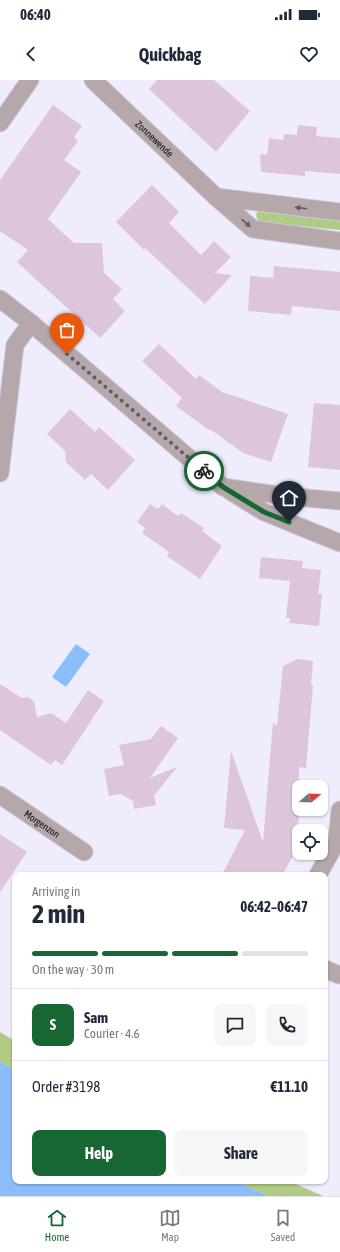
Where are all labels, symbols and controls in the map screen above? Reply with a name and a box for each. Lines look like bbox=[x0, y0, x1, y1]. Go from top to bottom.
text: 06:40 bbox=[20, 6, 51, 23]
icon: back bbox=[20, 43, 42, 65]
icon: heart bbox=[298, 43, 320, 65]
text: Quickbag bbox=[139, 44, 201, 65]
street label: Zonnewende bbox=[133, 118, 176, 159]
one-way arrow bbox=[295, 204, 307, 211]
one-way arrow bbox=[240, 218, 251, 227]
pin bbox=[50, 313, 84, 354]
icon: bag bbox=[56, 319, 78, 341]
courier bbox=[184, 451, 224, 491]
icon: bike bbox=[193, 460, 215, 482]
pin bbox=[272, 481, 306, 522]
icon: home bbox=[278, 487, 300, 509]
north arrow bbox=[292, 780, 328, 816]
map controls bbox=[292, 780, 328, 860]
street label: Morgenzon bbox=[22, 808, 62, 840]
button: locate bbox=[292, 824, 328, 860]
text: Arriving in bbox=[32, 884, 80, 899]
text: 06:42–06:47 bbox=[240, 898, 308, 915]
text: 2 min bbox=[32, 899, 85, 929]
text: On the way · 30 m bbox=[32, 962, 114, 977]
button: chat bbox=[214, 1004, 256, 1046]
button: phone bbox=[266, 1004, 308, 1046]
text: Sam bbox=[84, 1009, 108, 1026]
text: S bbox=[50, 1016, 56, 1033]
text: Courier · 4.6 bbox=[84, 1026, 140, 1041]
text: Order #3198 bbox=[32, 1078, 100, 1095]
text: €11.10 bbox=[270, 1078, 308, 1095]
button: Help bbox=[32, 1130, 166, 1176]
button: Share bbox=[174, 1130, 308, 1176]
tab: Home bbox=[45, 1207, 69, 1243]
tab: Map bbox=[159, 1207, 181, 1243]
tab: Saved bbox=[271, 1207, 295, 1243]

